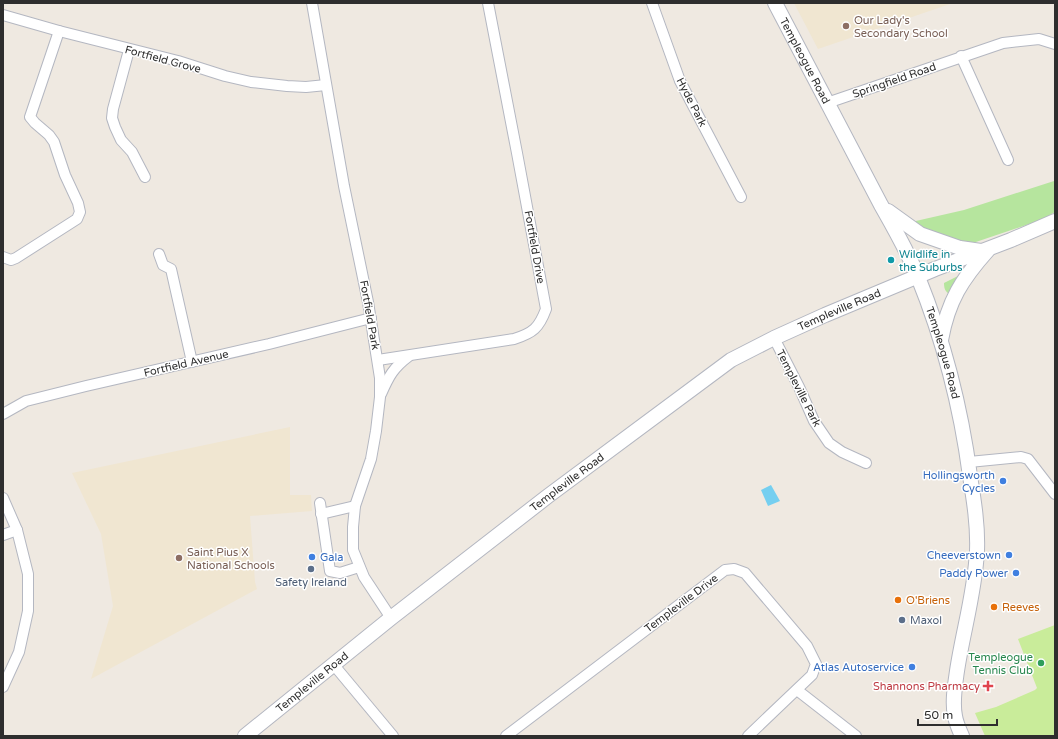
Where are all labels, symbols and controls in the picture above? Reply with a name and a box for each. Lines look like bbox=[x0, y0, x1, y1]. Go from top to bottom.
place label: Our Lady's Secondary School bbox=[854, 14, 948, 40]
street label: Templeogue Road bbox=[777, 16, 833, 106]
marker: Our Lady's Secondary School bbox=[841, 21, 851, 31]
street label: Fortfield Grove bbox=[123, 43, 202, 76]
street label: Springfield Road bbox=[851, 60, 938, 101]
street label: Hyde Park bbox=[674, 75, 710, 129]
street label: Fortfield Drive bbox=[522, 209, 547, 285]
place label: Wildlife in the Suburbs bbox=[899, 248, 962, 274]
marker: Wildlife in the Suburbs bbox=[886, 255, 896, 265]
street label: Fortfield Park bbox=[357, 279, 382, 351]
street label: Templeville Road bbox=[796, 286, 883, 333]
street label: Templeogue Road bbox=[923, 305, 962, 400]
street label: Fortfield Avenue bbox=[143, 347, 230, 380]
street label: Templeville Park bbox=[774, 347, 824, 429]
street label: Templeville Road bbox=[528, 451, 607, 514]
place label: Hollingsworth Cycles bbox=[923, 469, 995, 495]
marker: Hollingsworth Cycles bbox=[998, 476, 1008, 486]
place label: Saint Pius X National Schools bbox=[187, 546, 275, 572]
place label: Cheeverstown bbox=[927, 549, 1001, 562]
marker: Cheeverstown bbox=[1004, 550, 1014, 560]
place label: Gala bbox=[320, 551, 343, 564]
marker: Gala bbox=[307, 552, 317, 562]
marker: Saint Pius X National Schools bbox=[174, 553, 184, 563]
marker: Safety Ireland bbox=[306, 564, 316, 574]
place label: Paddy Power bbox=[939, 567, 1009, 580]
marker: Paddy Power bbox=[1011, 568, 1021, 578]
street label: Templeville Drive bbox=[642, 572, 721, 635]
place label: Safety Ireland bbox=[275, 576, 347, 589]
place label: O'Briens bbox=[906, 594, 950, 607]
marker: O'Briens bbox=[893, 595, 903, 605]
place label: Reeves bbox=[1002, 601, 1040, 614]
marker: Reeves bbox=[989, 602, 999, 612]
place label: Maxol bbox=[910, 614, 942, 627]
marker: Maxol bbox=[897, 615, 907, 625]
street label: Templeville Road bbox=[273, 649, 351, 715]
place label: Templeogue Tennis Club bbox=[968, 651, 1033, 677]
marker: Templeogue Tennis Club bbox=[1036, 658, 1046, 668]
place label: Atlas Autoservice bbox=[813, 661, 904, 674]
marker: Atlas Autoservice bbox=[907, 662, 917, 672]
place label: Shannons Pharmacy bbox=[873, 680, 980, 693]
marker: Shannons Pharmacy bbox=[983, 681, 993, 691]
scale bar bbox=[918, 701, 997, 727]
text: 50 m bbox=[924, 708, 953, 722]

